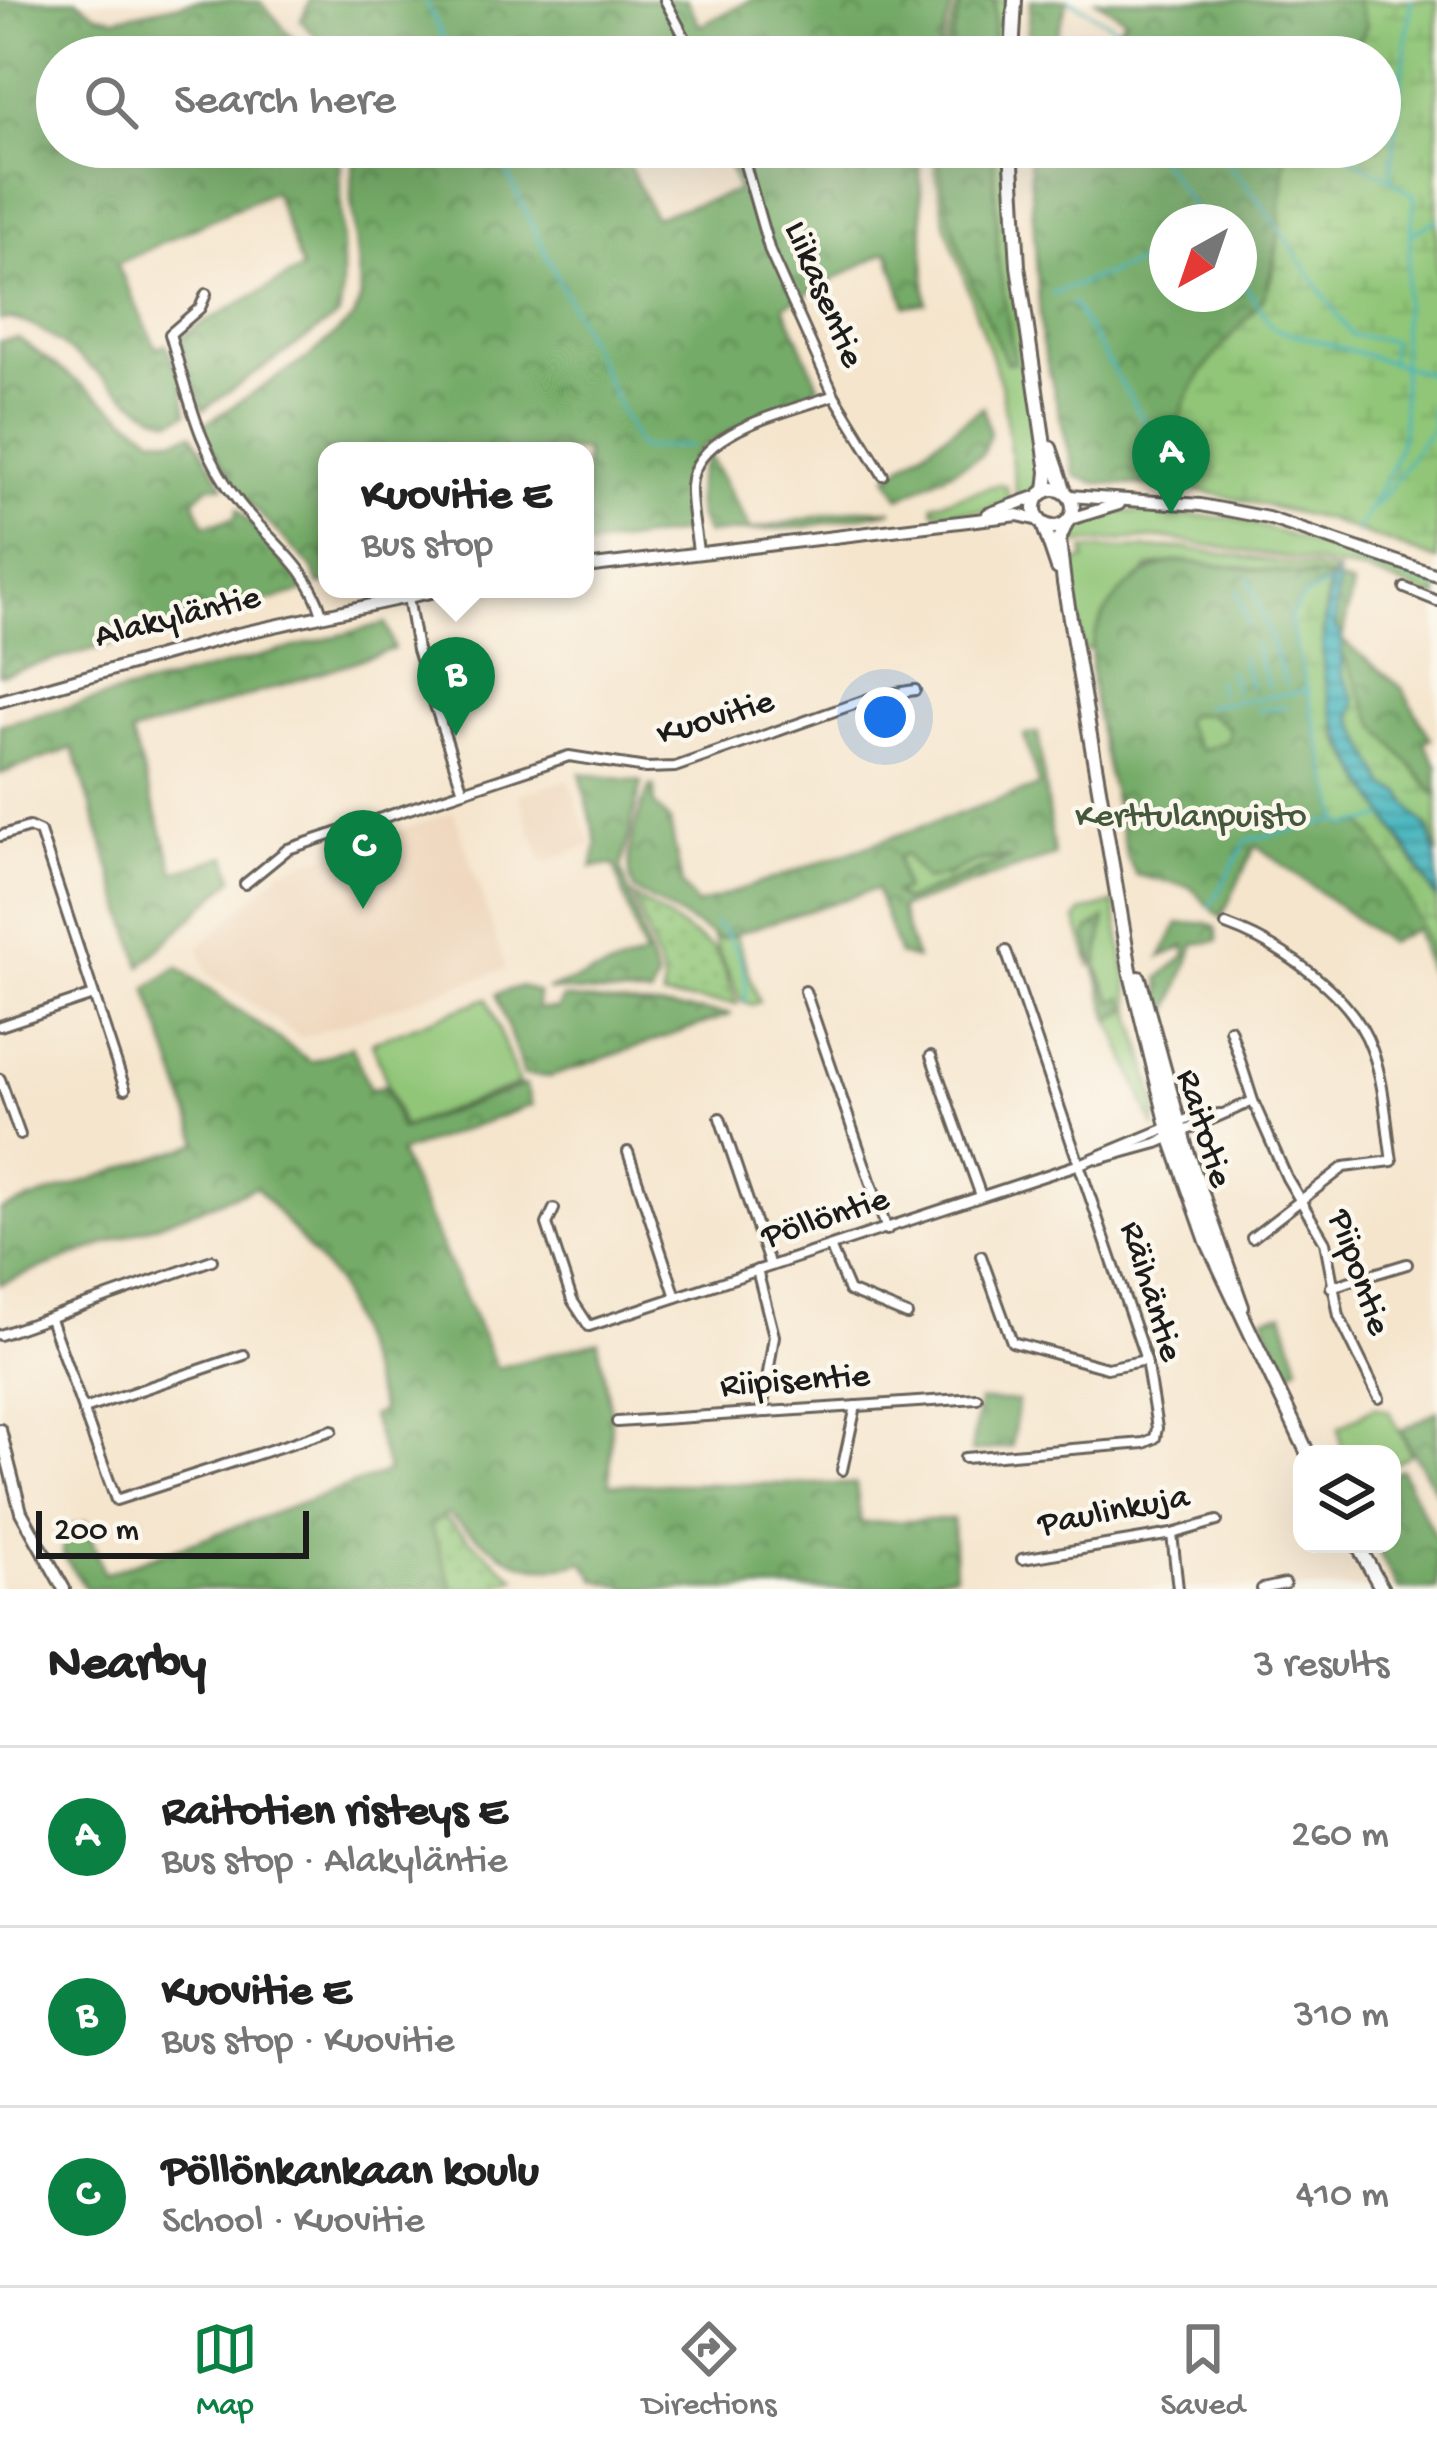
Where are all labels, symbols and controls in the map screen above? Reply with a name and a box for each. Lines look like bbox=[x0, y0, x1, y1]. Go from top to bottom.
search box bbox=[36, 36, 1401, 168]
icon: search bbox=[78, 69, 144, 135]
text: Search here bbox=[174, 76, 396, 129]
north arrow bbox=[1149, 204, 1257, 312]
street label: Liikasentie bbox=[772, 215, 872, 375]
pin: A bbox=[1132, 415, 1210, 514]
popup bbox=[318, 442, 594, 598]
text: Kuovitie E bbox=[362, 471, 550, 524]
text: Bus stop bbox=[362, 524, 493, 570]
street label: Alakyläntie bbox=[91, 578, 266, 660]
pin: B bbox=[417, 637, 495, 736]
street label: Kuovitie bbox=[652, 682, 780, 758]
your location bbox=[855, 687, 915, 747]
park label: Kerttulanpuisto bbox=[1075, 797, 1307, 840]
pin: C bbox=[324, 810, 402, 909]
street label: Raitotie bbox=[1164, 1065, 1240, 1194]
street label: Pöllöntie bbox=[756, 1179, 895, 1261]
street label: Piipontie bbox=[1315, 1204, 1399, 1342]
street label: Räihäntie bbox=[1107, 1217, 1191, 1368]
street label: Riipisentie bbox=[719, 1356, 872, 1410]
map controls bbox=[1293, 1445, 1401, 1553]
button: layers bbox=[1293, 1445, 1401, 1553]
street label: Paulinkuja bbox=[1034, 1477, 1194, 1549]
scale bar bbox=[36, 1505, 309, 1558]
text: 200 m bbox=[54, 1513, 139, 1551]
text: Nearby bbox=[48, 1637, 206, 1697]
text: 3 results bbox=[1254, 1644, 1389, 1690]
text: Raitotien risteys E bbox=[162, 1787, 507, 1840]
text: A bbox=[75, 1814, 99, 1860]
text: 260 m bbox=[1291, 1814, 1389, 1860]
text: Bus stop · Alakyläntie bbox=[162, 1840, 507, 1886]
text: Kuovitie E bbox=[162, 1967, 351, 2020]
text: B bbox=[77, 1994, 97, 2040]
text: 310 m bbox=[1294, 1994, 1389, 2040]
text: Bus stop · Kuovitie bbox=[162, 2020, 454, 2066]
text: Pöllönkankaan koulu bbox=[162, 2147, 539, 2200]
text: C bbox=[76, 2174, 98, 2220]
text: 410 m bbox=[1296, 2174, 1389, 2220]
text: School · Kuovitie bbox=[162, 2200, 424, 2246]
tab: Map bbox=[192, 2316, 258, 2426]
tab: Directions bbox=[642, 2316, 776, 2426]
tab: Saved bbox=[1160, 2316, 1245, 2426]

